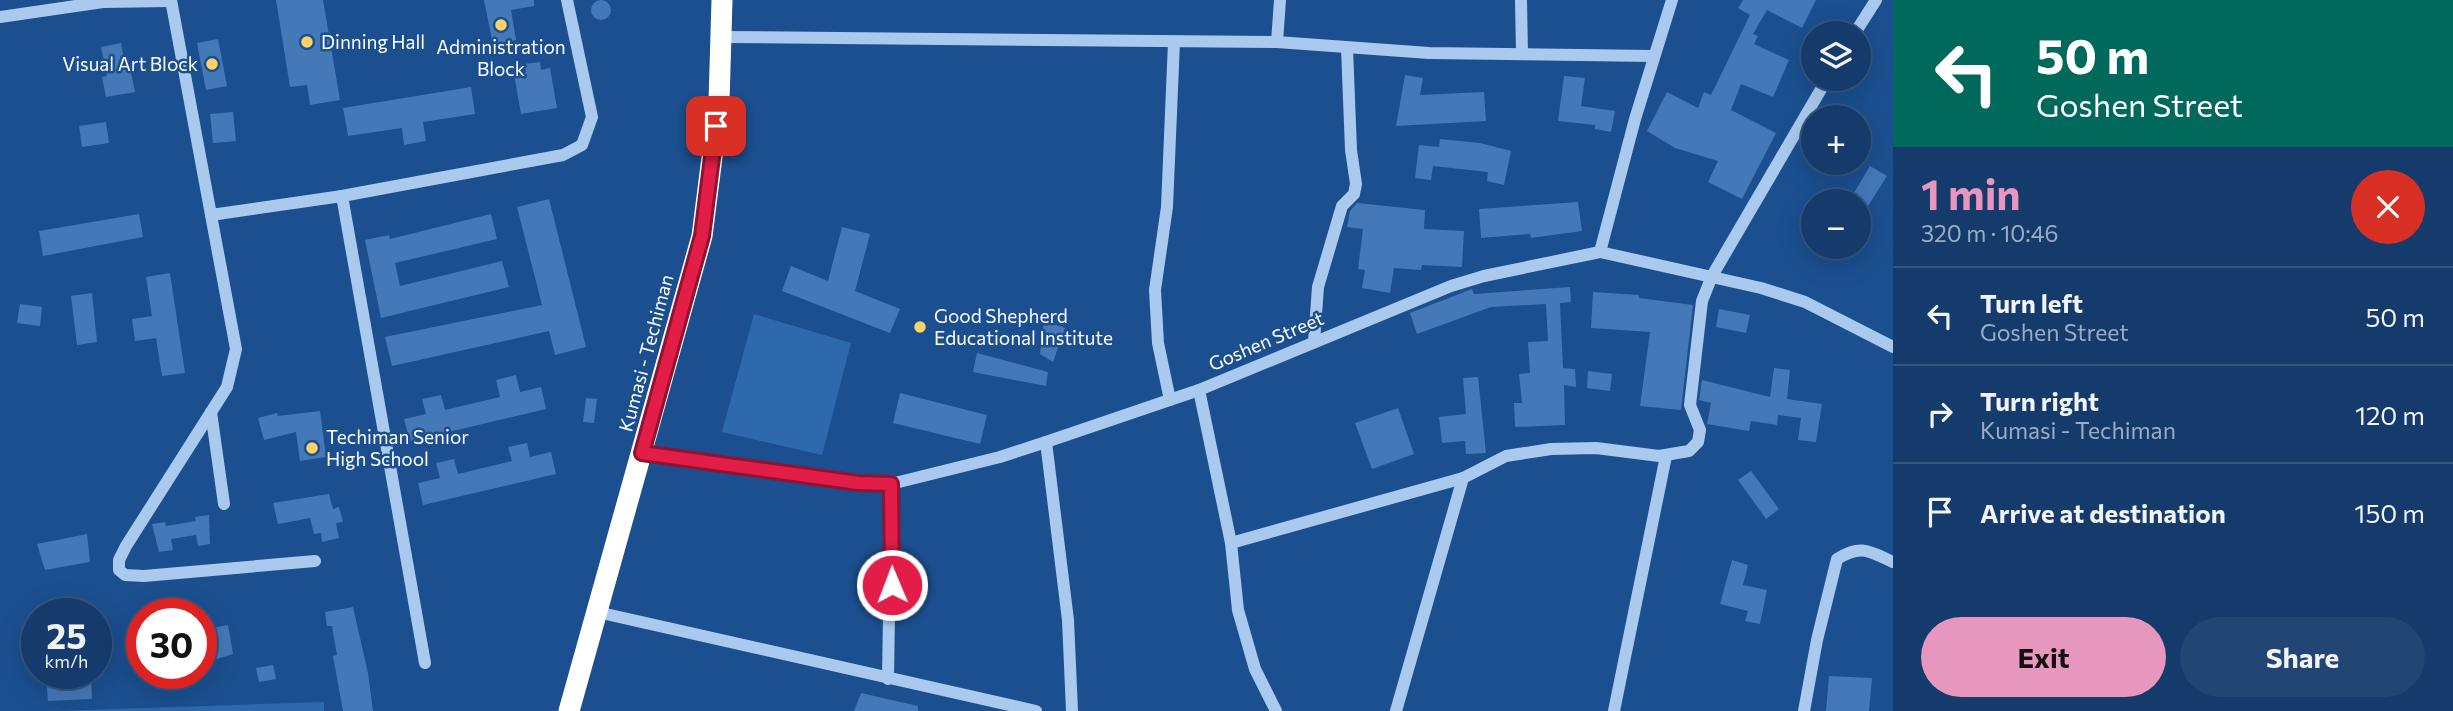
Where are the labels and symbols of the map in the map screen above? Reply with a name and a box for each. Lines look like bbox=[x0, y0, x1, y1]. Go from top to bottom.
marker: Administration Block bbox=[493, 17, 509, 33]
place label: Dinning Hall bbox=[321, 30, 425, 53]
marker: Dinning Hall bbox=[299, 34, 315, 50]
place label: Administration Block bbox=[436, 35, 566, 80]
place label: Visual Art Block bbox=[62, 52, 198, 75]
marker: Visual Art Block bbox=[204, 56, 220, 72]
pin bbox=[686, 96, 746, 156]
street label: Kumasi - Techiman bbox=[613, 272, 678, 434]
place label: Good Shepherd Educational Institute bbox=[934, 304, 1113, 349]
street label: Goshen Street bbox=[1205, 306, 1327, 375]
marker: Good Shepherd Educational Institute bbox=[912, 319, 928, 335]
place label: Techiman Senior High School bbox=[326, 425, 469, 470]
marker: Techiman Senior High School bbox=[304, 440, 320, 456]
position arrow bbox=[855, 548, 929, 622]
speed limit sign: 30 bbox=[126, 598, 217, 689]

